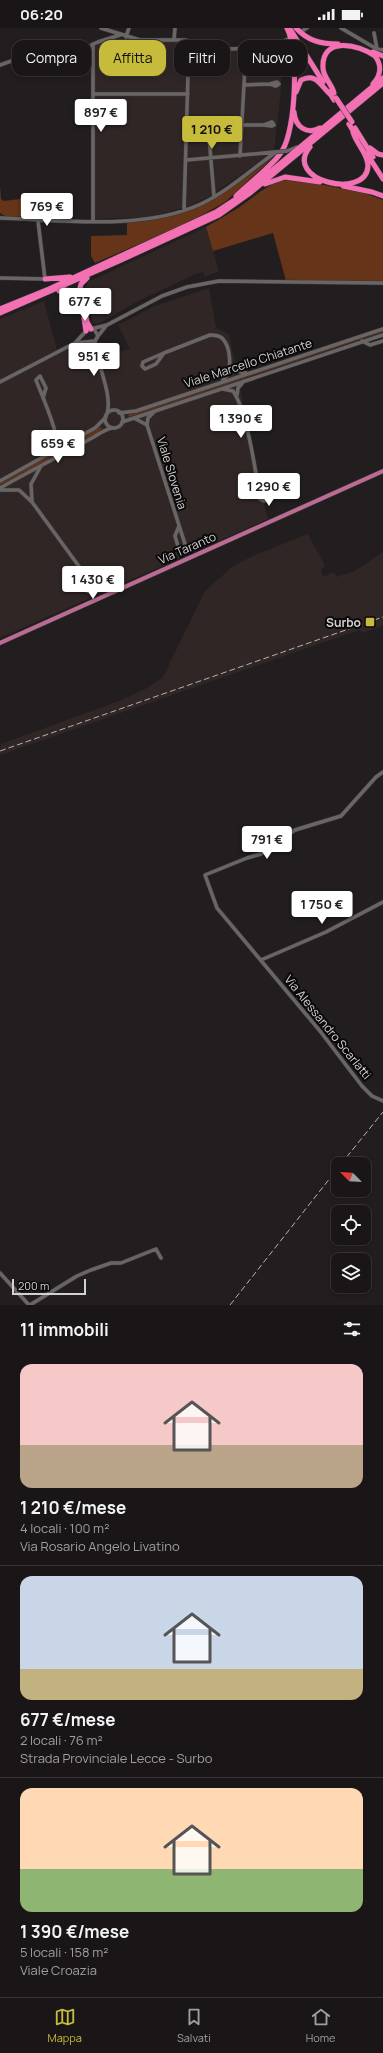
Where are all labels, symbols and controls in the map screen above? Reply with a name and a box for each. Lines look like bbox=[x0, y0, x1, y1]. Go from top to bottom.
text: 06:20 bbox=[20, 4, 63, 25]
chip: Compra bbox=[12, 40, 91, 76]
chip: Affitta bbox=[99, 40, 166, 76]
chip: Filtri bbox=[174, 40, 230, 76]
chip: Nuovo bbox=[238, 40, 307, 76]
pin: 897 € bbox=[73, 99, 129, 133]
text: 897 € bbox=[84, 103, 118, 121]
pin: 1 210 € bbox=[175, 116, 249, 150]
text: 1 210 € bbox=[191, 120, 233, 138]
pin: 769 € bbox=[19, 193, 75, 227]
text: 769 € bbox=[30, 197, 64, 215]
pin: 677 € bbox=[57, 288, 113, 322]
text: 677 € bbox=[68, 292, 102, 310]
street label: Viale Marcello Chiatante bbox=[182, 334, 314, 392]
pin: 951 € bbox=[66, 343, 122, 377]
text: 951 € bbox=[78, 347, 110, 365]
pin: 1 390 € bbox=[204, 405, 278, 439]
text: 1 390 € bbox=[219, 409, 263, 427]
pin: 659 € bbox=[30, 430, 86, 464]
text: 659 € bbox=[40, 434, 76, 452]
street label: Viale Slovenia bbox=[153, 435, 191, 511]
pin: 1 290 € bbox=[232, 473, 306, 507]
text: 1 290 € bbox=[247, 477, 291, 495]
street label: Via Taranto bbox=[155, 528, 219, 568]
pin: 1 430 € bbox=[56, 566, 130, 600]
text: 1 430 € bbox=[71, 570, 115, 588]
place label: Surbo bbox=[326, 614, 361, 631]
marker: Surbo bbox=[364, 616, 376, 628]
pin: 791 € bbox=[239, 826, 295, 860]
text: 791 € bbox=[251, 830, 283, 848]
pin: 1 750 € bbox=[285, 891, 359, 925]
text: 1 750 € bbox=[301, 895, 343, 913]
street label: Via Alessandro Scarlatti bbox=[281, 971, 375, 1083]
north arrow bbox=[331, 1157, 371, 1197]
map controls bbox=[331, 1157, 371, 1293]
button: locate bbox=[331, 1205, 371, 1245]
button: layers bbox=[331, 1253, 371, 1293]
scale bar bbox=[12, 1277, 86, 1296]
text: 200 m bbox=[18, 1278, 49, 1293]
text: 11 immobili bbox=[20, 1318, 109, 1341]
icon: filters bbox=[341, 1318, 363, 1340]
icon: home bbox=[156, 1390, 228, 1462]
text: 1 210 €/mese bbox=[20, 1496, 126, 1519]
text: 4 locali · 100 m² bbox=[20, 1519, 109, 1537]
text: Via Rosario Angelo Livatino bbox=[20, 1537, 180, 1555]
icon: home bbox=[156, 1602, 228, 1674]
text: 677 €/mese bbox=[20, 1708, 116, 1731]
text: 2 locali · 76 m² bbox=[20, 1731, 103, 1749]
text: Strada Provinciale Lecce - Surbo bbox=[20, 1749, 212, 1767]
icon: home bbox=[156, 1814, 228, 1886]
text: 1 390 €/mese bbox=[20, 1920, 129, 1943]
text: 5 locali · 158 m² bbox=[20, 1943, 108, 1961]
text: Viale Croazia bbox=[20, 1961, 97, 1979]
tab: Mappa bbox=[47, 2006, 82, 2045]
tab: Salvati bbox=[177, 2006, 211, 2045]
tab: Home bbox=[306, 2006, 336, 2045]

